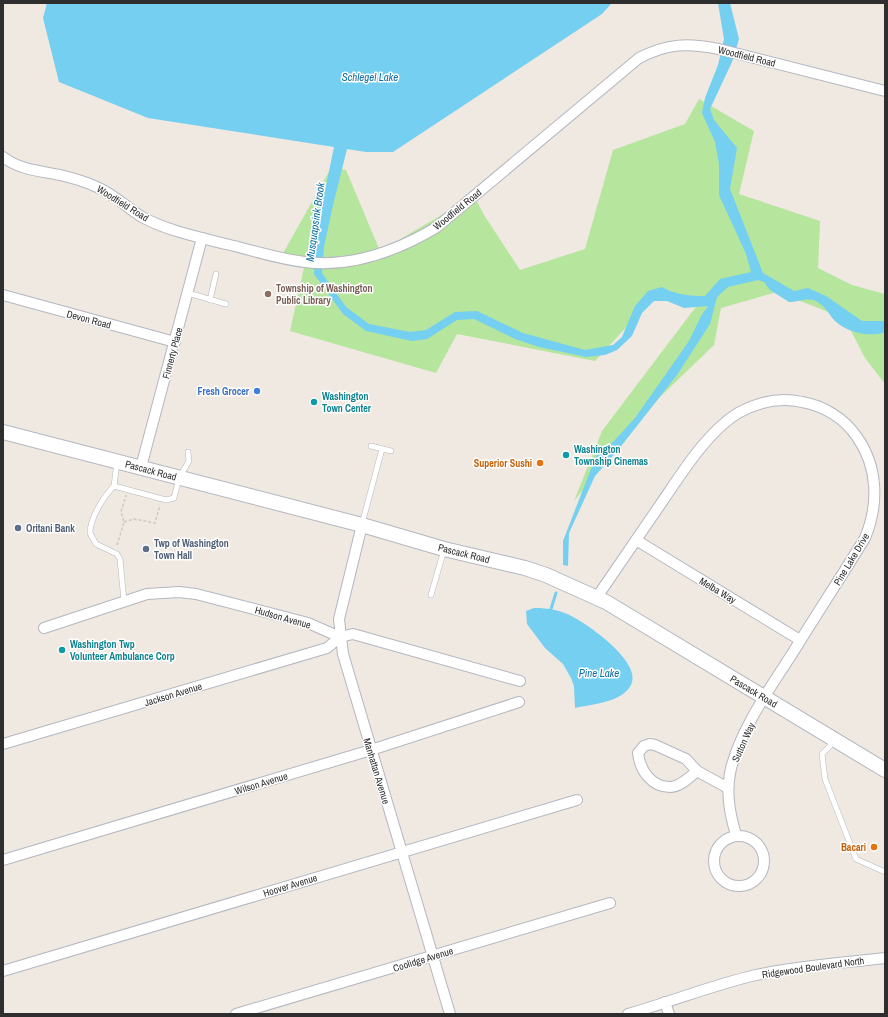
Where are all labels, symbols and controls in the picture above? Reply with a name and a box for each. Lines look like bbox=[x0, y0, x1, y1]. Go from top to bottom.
street label: Woodfield Road bbox=[717, 43, 777, 70]
water label: Schlegel Lake bbox=[342, 70, 398, 84]
water label: Musquapsink Brook bbox=[303, 181, 328, 262]
street label: Woodfield Road bbox=[94, 182, 151, 224]
street label: Woodfield Road bbox=[430, 186, 484, 233]
place label: Township of Washington Public Library bbox=[276, 282, 373, 307]
marker: Township of Washington Public Library bbox=[263, 289, 273, 299]
street label: Devon Road bbox=[65, 307, 113, 332]
street label: Finnerty Place bbox=[159, 325, 186, 380]
place label: Fresh Grocer bbox=[198, 385, 250, 398]
marker: Fresh Grocer bbox=[252, 386, 262, 396]
place label: Washington Town Center bbox=[322, 390, 372, 415]
marker: Washington Town Center bbox=[309, 397, 319, 407]
place label: Washington Township Cinemas bbox=[574, 443, 649, 468]
marker: Washington Township Cinemas bbox=[561, 450, 571, 460]
street label: Pascack Road bbox=[124, 457, 178, 484]
place label: Superior Sushi bbox=[474, 457, 532, 470]
marker: Superior Sushi bbox=[535, 458, 545, 468]
place label: Oritani Bank bbox=[26, 522, 75, 535]
marker: Oritani Bank bbox=[13, 523, 23, 533]
street label: Pine Lake Drive bbox=[831, 530, 872, 588]
place label: Twp of Washington Town Hall bbox=[154, 537, 229, 562]
street label: Pascack Road bbox=[437, 541, 491, 566]
marker: Twp of Washington Town Hall bbox=[141, 544, 151, 554]
street label: Melba Way bbox=[697, 574, 739, 607]
street label: Hudson Avenue bbox=[253, 603, 313, 632]
place label: Washington Twp Volunteer Ambulance Corp bbox=[70, 638, 175, 663]
marker: Washington Twp Volunteer Ambulance Corp bbox=[57, 645, 67, 655]
water label: Pine Lake bbox=[579, 666, 619, 680]
street label: Pascack Road bbox=[728, 672, 780, 711]
street label: Jackson Avenue bbox=[143, 679, 204, 709]
street label: Sutton Way bbox=[729, 720, 758, 764]
street label: Manhattan Avenue bbox=[360, 737, 393, 806]
street label: Wilson Avenue bbox=[233, 769, 290, 798]
place label: Bacari bbox=[841, 841, 866, 854]
marker: Bacari bbox=[869, 842, 879, 852]
street label: Hoover Avenue bbox=[261, 871, 319, 900]
street label: Coolidge Avenue bbox=[391, 944, 455, 975]
street label: Ridgewood Boulevard North bbox=[761, 954, 865, 981]

